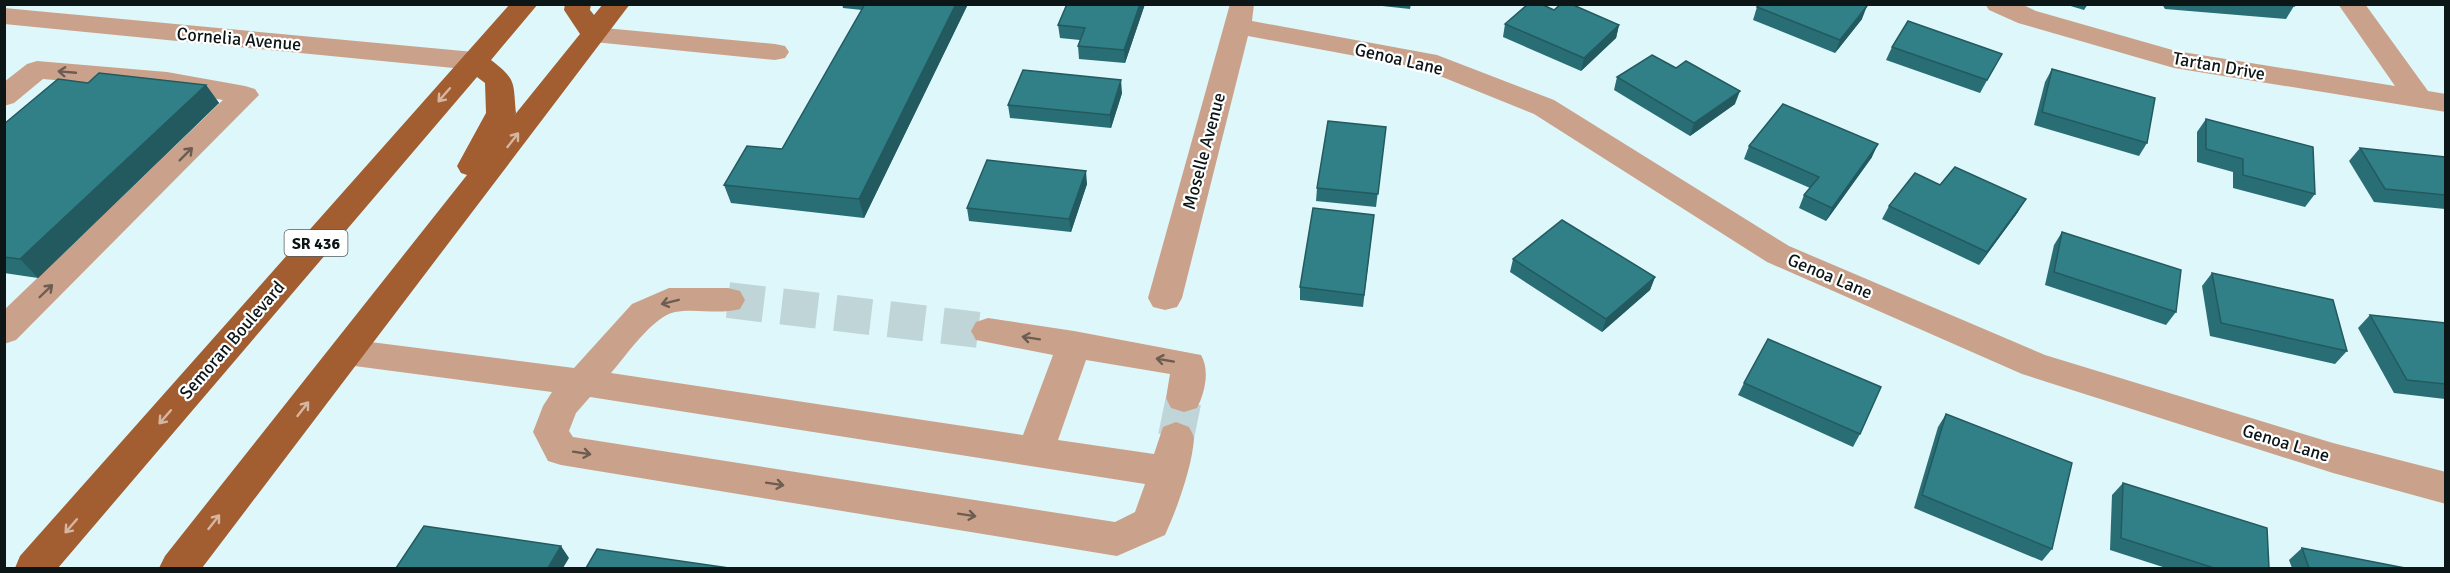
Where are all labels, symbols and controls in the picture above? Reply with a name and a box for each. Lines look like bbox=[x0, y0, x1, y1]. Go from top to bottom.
street label: Cornelia Avenue bbox=[176, 23, 302, 55]
street label: Genoa Lane bbox=[1353, 38, 1445, 80]
street label: Tartan Drive bbox=[2171, 47, 2267, 85]
one-way arrow bbox=[57, 66, 77, 77]
one-way arrow bbox=[437, 87, 451, 102]
street label: Moselle Avenue bbox=[1178, 90, 1230, 212]
one-way arrow bbox=[506, 132, 519, 148]
one-way arrow bbox=[178, 147, 193, 162]
road number: SR 436 bbox=[284, 230, 348, 256]
street label: Genoa Lane bbox=[1784, 248, 1876, 304]
street label: Semoran Boulevard bbox=[175, 276, 289, 404]
one-way arrow bbox=[39, 283, 54, 298]
one-way arrow bbox=[661, 297, 680, 308]
one-way arrow bbox=[1021, 332, 1041, 343]
one-way arrow bbox=[1155, 354, 1175, 365]
one-way arrow bbox=[296, 401, 309, 417]
one-way arrow bbox=[158, 409, 172, 424]
street label: Genoa Lane bbox=[2240, 419, 2332, 467]
one-way arrow bbox=[572, 448, 591, 459]
one-way arrow bbox=[764, 479, 784, 490]
one-way arrow bbox=[957, 509, 976, 520]
one-way arrow bbox=[208, 515, 221, 531]
one-way arrow bbox=[64, 518, 78, 533]

